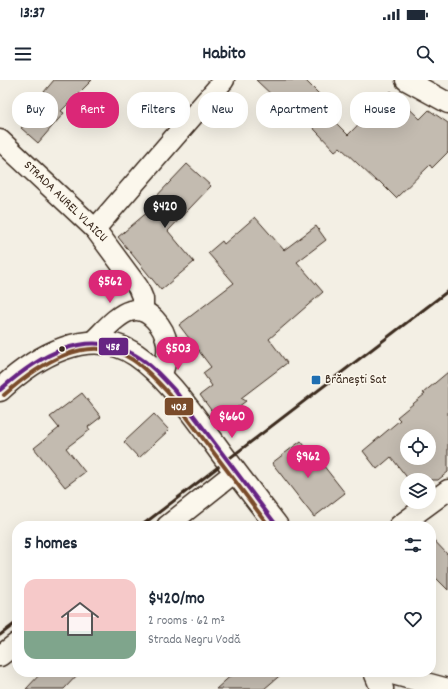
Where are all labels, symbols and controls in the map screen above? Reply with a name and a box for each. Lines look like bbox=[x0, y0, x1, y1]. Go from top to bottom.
text: 13:37 bbox=[20, 3, 45, 25]
text: Habito bbox=[202, 42, 246, 67]
icon: menu bbox=[12, 43, 34, 65]
icon: search bbox=[414, 43, 436, 65]
chip: Buy bbox=[12, 92, 58, 128]
chip: Rent bbox=[66, 92, 119, 128]
chip: Filters bbox=[127, 92, 190, 128]
chip: New bbox=[198, 92, 248, 128]
chip: Apartment bbox=[256, 92, 342, 128]
chip: House bbox=[350, 92, 410, 128]
street label: STRADA AUREL VLAICU bbox=[19, 157, 111, 247]
pin: $420 bbox=[141, 195, 189, 229]
text: $420 bbox=[153, 198, 177, 217]
pin: $562 bbox=[86, 270, 134, 304]
text: $562 bbox=[98, 273, 122, 292]
line badge: 458 bbox=[98, 337, 129, 356]
pin: $503 bbox=[154, 337, 202, 371]
text: 458 bbox=[106, 340, 121, 356]
text: $503 bbox=[165, 340, 191, 359]
unlabelled marker bbox=[57, 344, 67, 354]
place label: Brănești Sat bbox=[325, 371, 387, 390]
marker: Brănești Sat bbox=[310, 374, 322, 386]
line badge: 403 bbox=[164, 397, 194, 416]
text: 403 bbox=[171, 400, 187, 416]
pin: $660 bbox=[208, 405, 256, 439]
text: $660 bbox=[219, 408, 245, 427]
map controls bbox=[400, 429, 436, 509]
button: locate bbox=[400, 429, 436, 465]
pin: $962 bbox=[284, 445, 332, 479]
text: $962 bbox=[296, 448, 320, 467]
button: layers bbox=[400, 473, 436, 509]
text: 5 homes bbox=[24, 533, 77, 557]
icon: filters bbox=[402, 534, 424, 556]
text: $420/mo bbox=[148, 588, 204, 612]
icon: home bbox=[56, 595, 104, 643]
icon: heart bbox=[402, 608, 424, 630]
text: 2 rooms · 62 m² bbox=[148, 612, 225, 631]
text: Strada Negru Vodă bbox=[148, 631, 240, 650]

